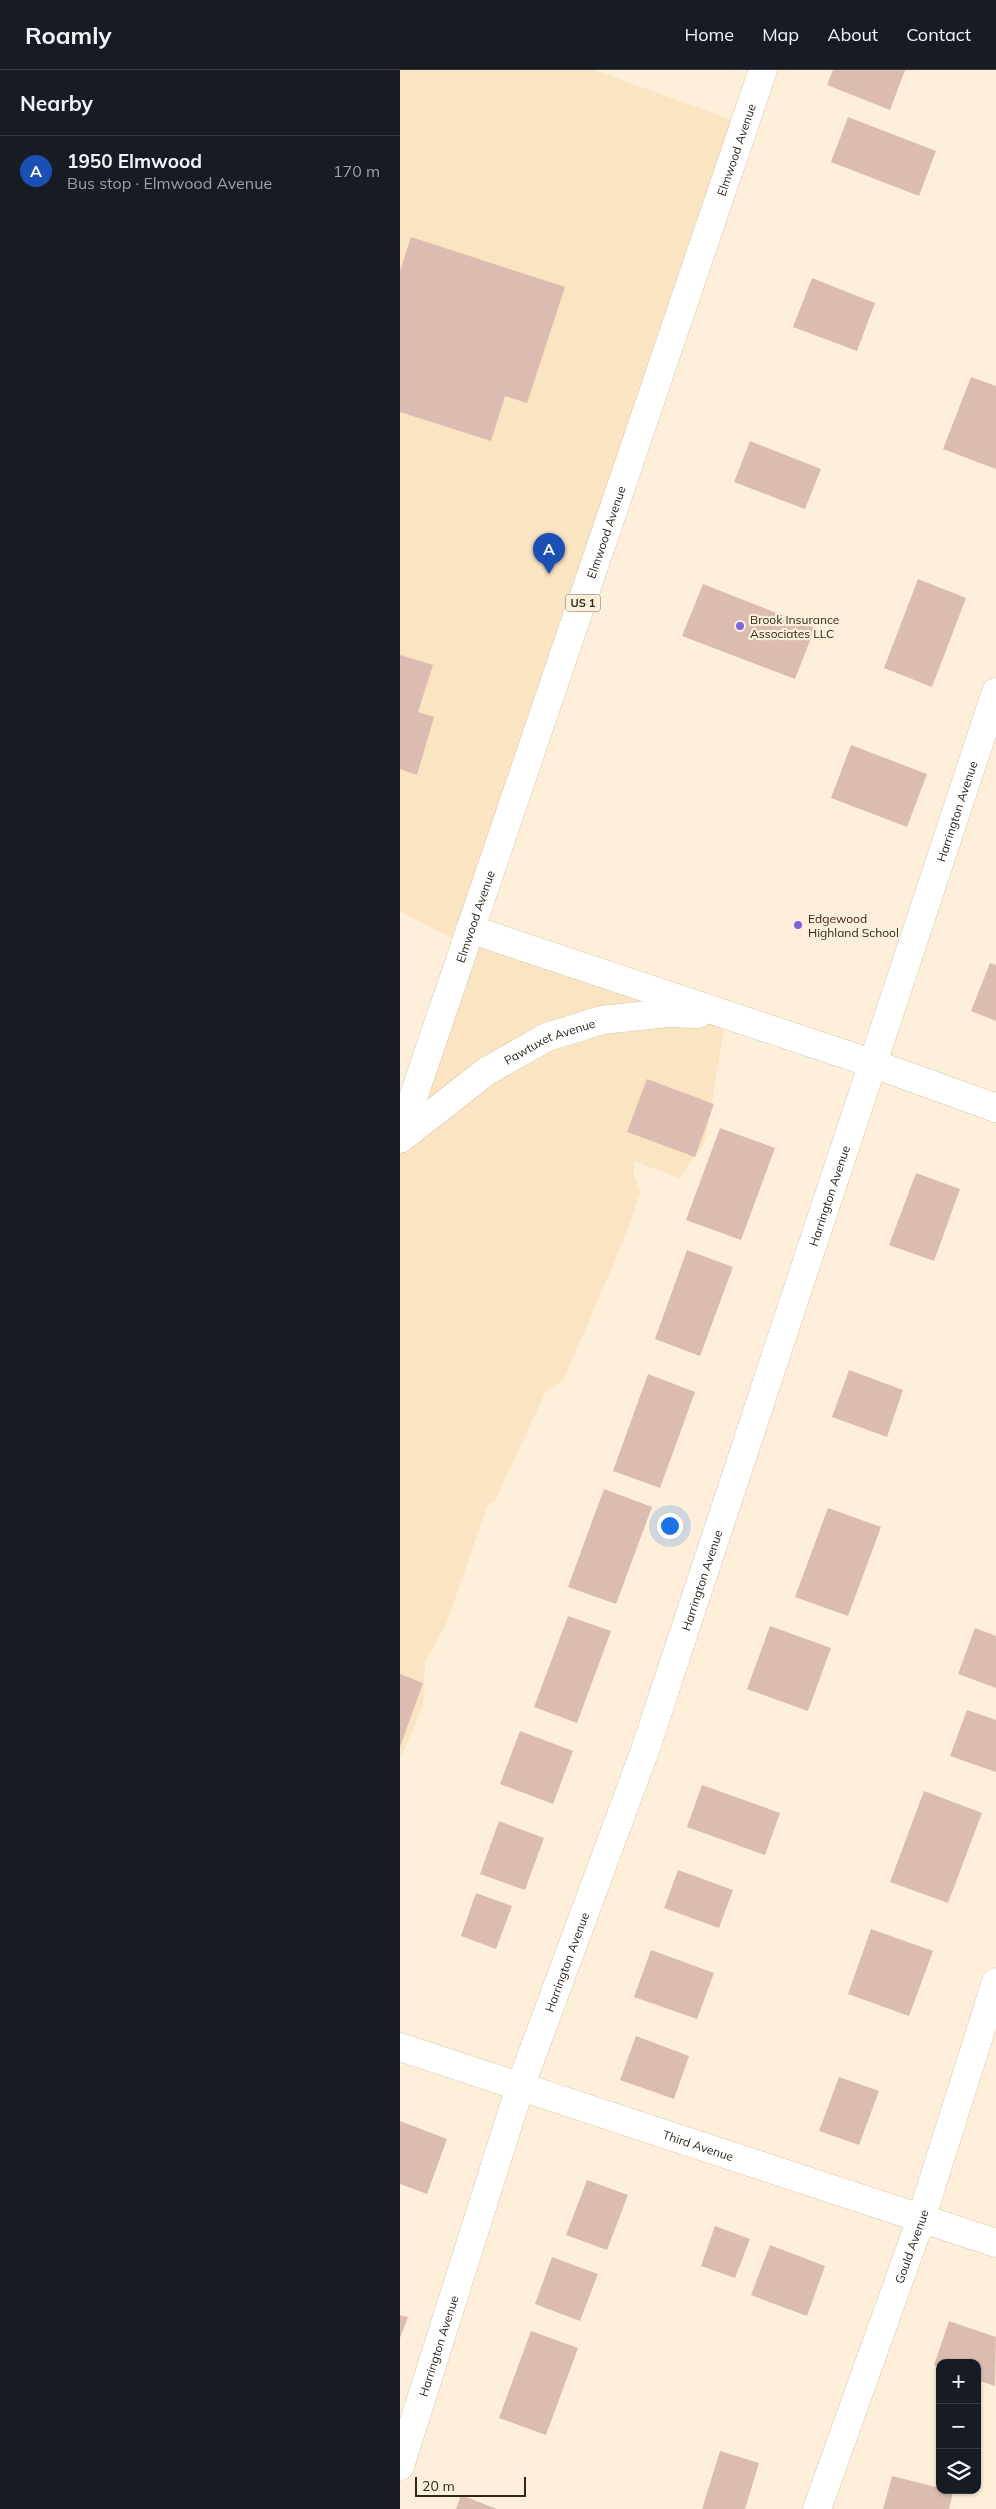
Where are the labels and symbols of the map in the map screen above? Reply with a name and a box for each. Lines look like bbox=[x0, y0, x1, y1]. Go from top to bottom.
street label: Elmwood Avenue bbox=[713, 101, 759, 198]
street label: Elmwood Avenue bbox=[583, 484, 628, 580]
pin: A bbox=[533, 533, 565, 574]
road number: US 1 bbox=[566, 594, 600, 612]
place label: Brook Insurance Associates LLC bbox=[750, 612, 839, 641]
marker: Brook Insurance Associates LLC bbox=[734, 620, 746, 632]
street label: Harrington Avenue bbox=[933, 759, 980, 864]
street label: Elmwood Avenue bbox=[452, 868, 497, 965]
place label: Edgewood Highland School bbox=[808, 911, 899, 940]
marker: Edgewood Highland School bbox=[792, 919, 804, 931]
street label: Pawtuxet Avenue bbox=[501, 1015, 597, 1067]
street label: Harrington Avenue bbox=[805, 1143, 853, 1248]
your location bbox=[657, 1513, 683, 1539]
street label: Harrington Avenue bbox=[678, 1528, 725, 1632]
street label: Harrington Avenue bbox=[541, 1910, 592, 2014]
street label: Third Avenue bbox=[661, 2126, 736, 2164]
street label: Gould Avenue bbox=[891, 2207, 931, 2285]
street label: Harrington Avenue bbox=[415, 2293, 461, 2398]
scale bar bbox=[415, 2474, 526, 2497]

